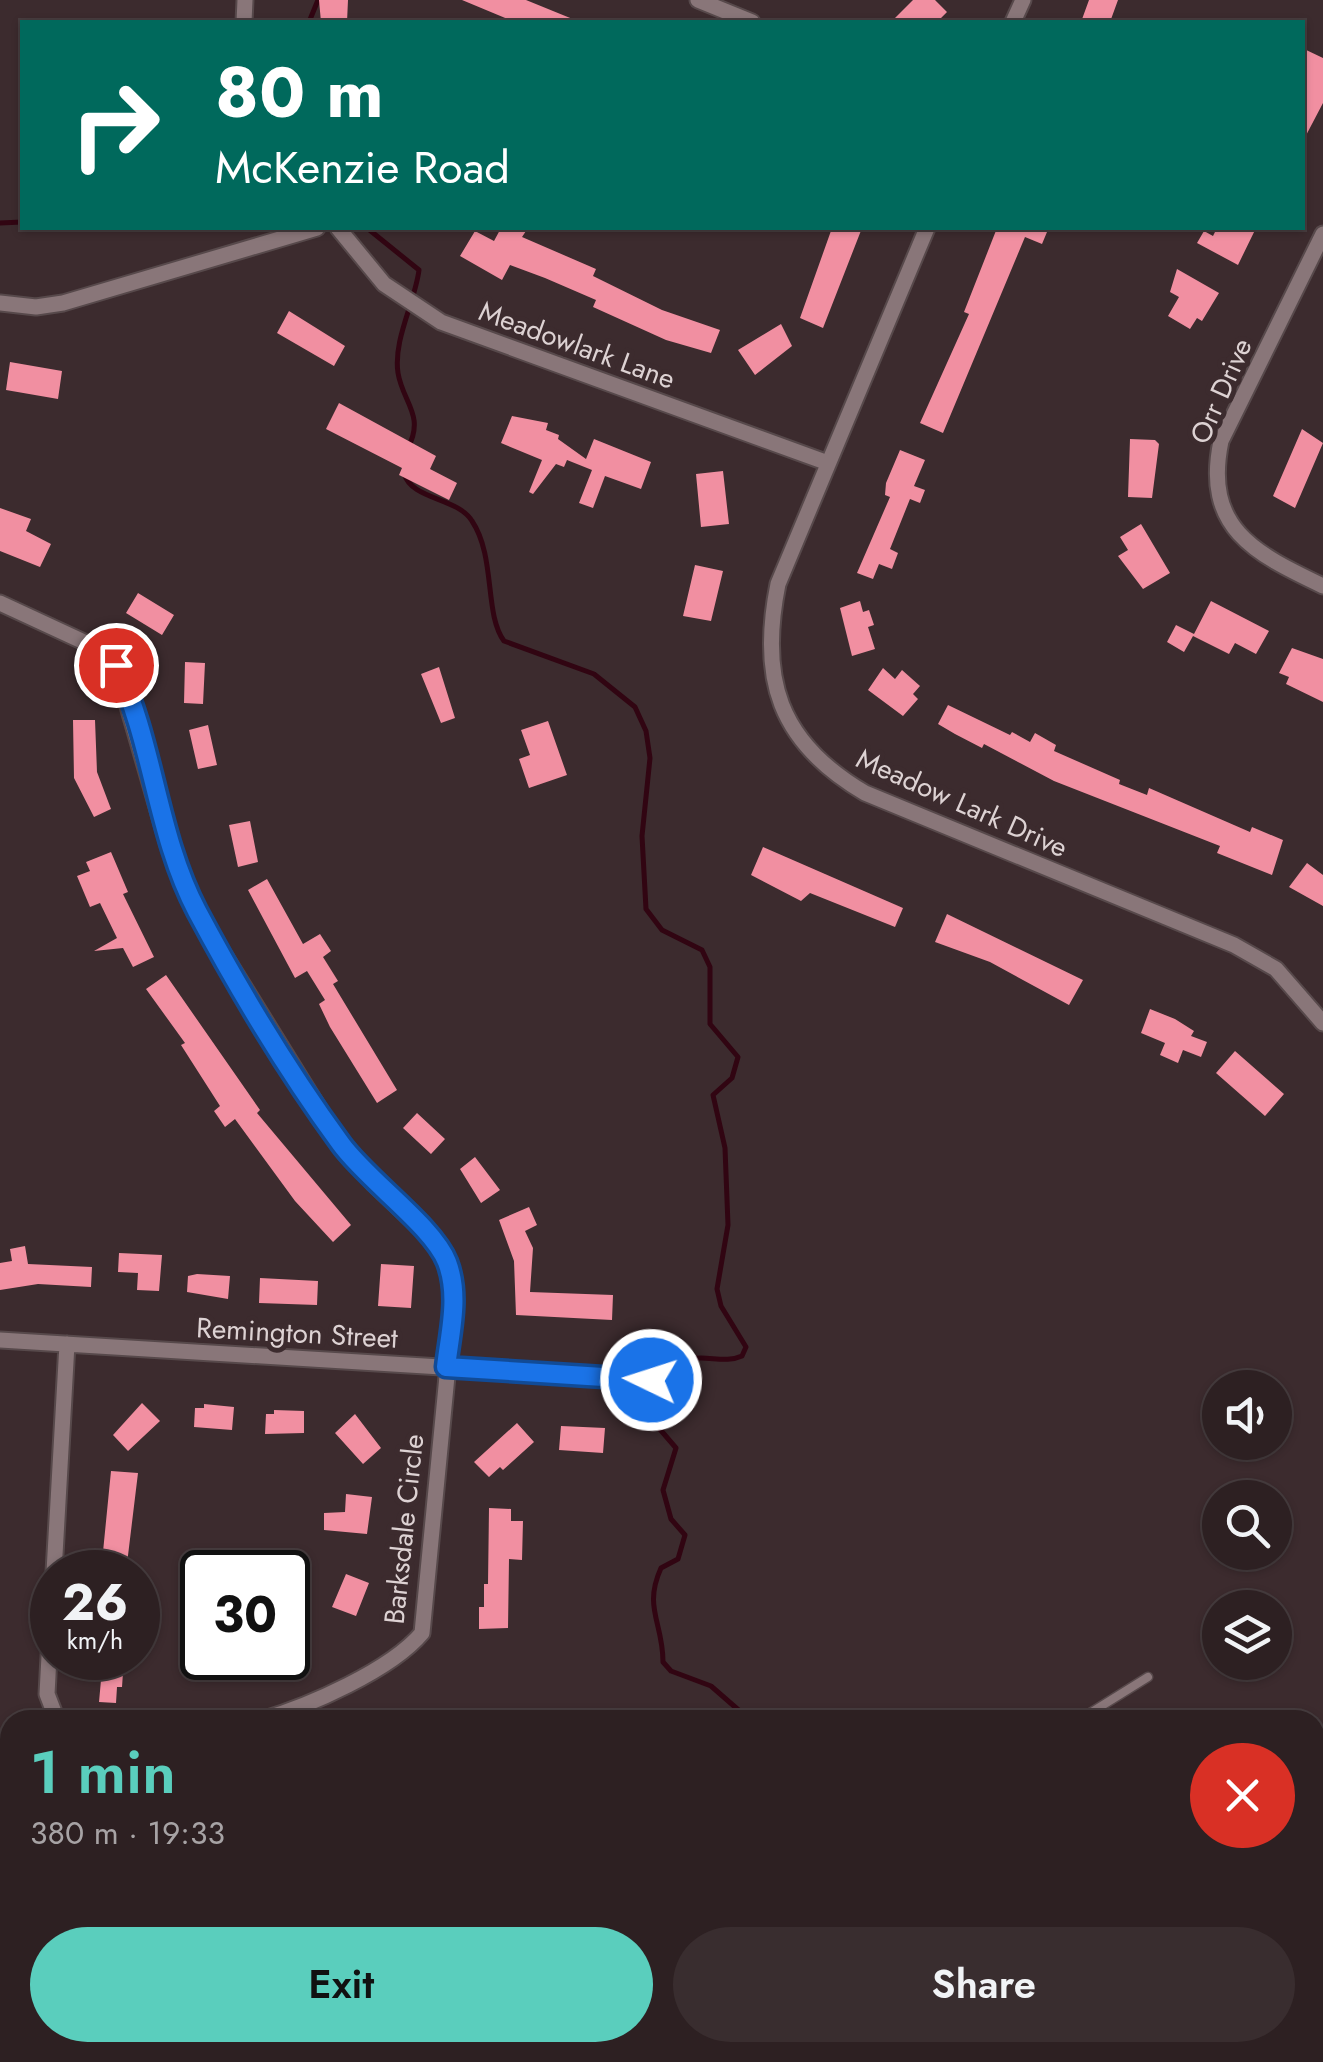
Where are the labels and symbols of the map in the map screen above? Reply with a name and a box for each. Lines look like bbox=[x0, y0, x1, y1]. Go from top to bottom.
street label: Meadowlark Lane bbox=[473, 291, 681, 399]
street label: Orr Drive bbox=[1179, 332, 1263, 450]
pin bbox=[74, 623, 159, 708]
street label: Meadow Lark Drive bbox=[850, 738, 1074, 868]
street label: Remington Street bbox=[195, 1307, 399, 1359]
position arrow bbox=[599, 1328, 703, 1432]
street label: Barksdale Circle bbox=[374, 1432, 434, 1626]
speed limit sign: 30 bbox=[180, 1550, 310, 1680]

